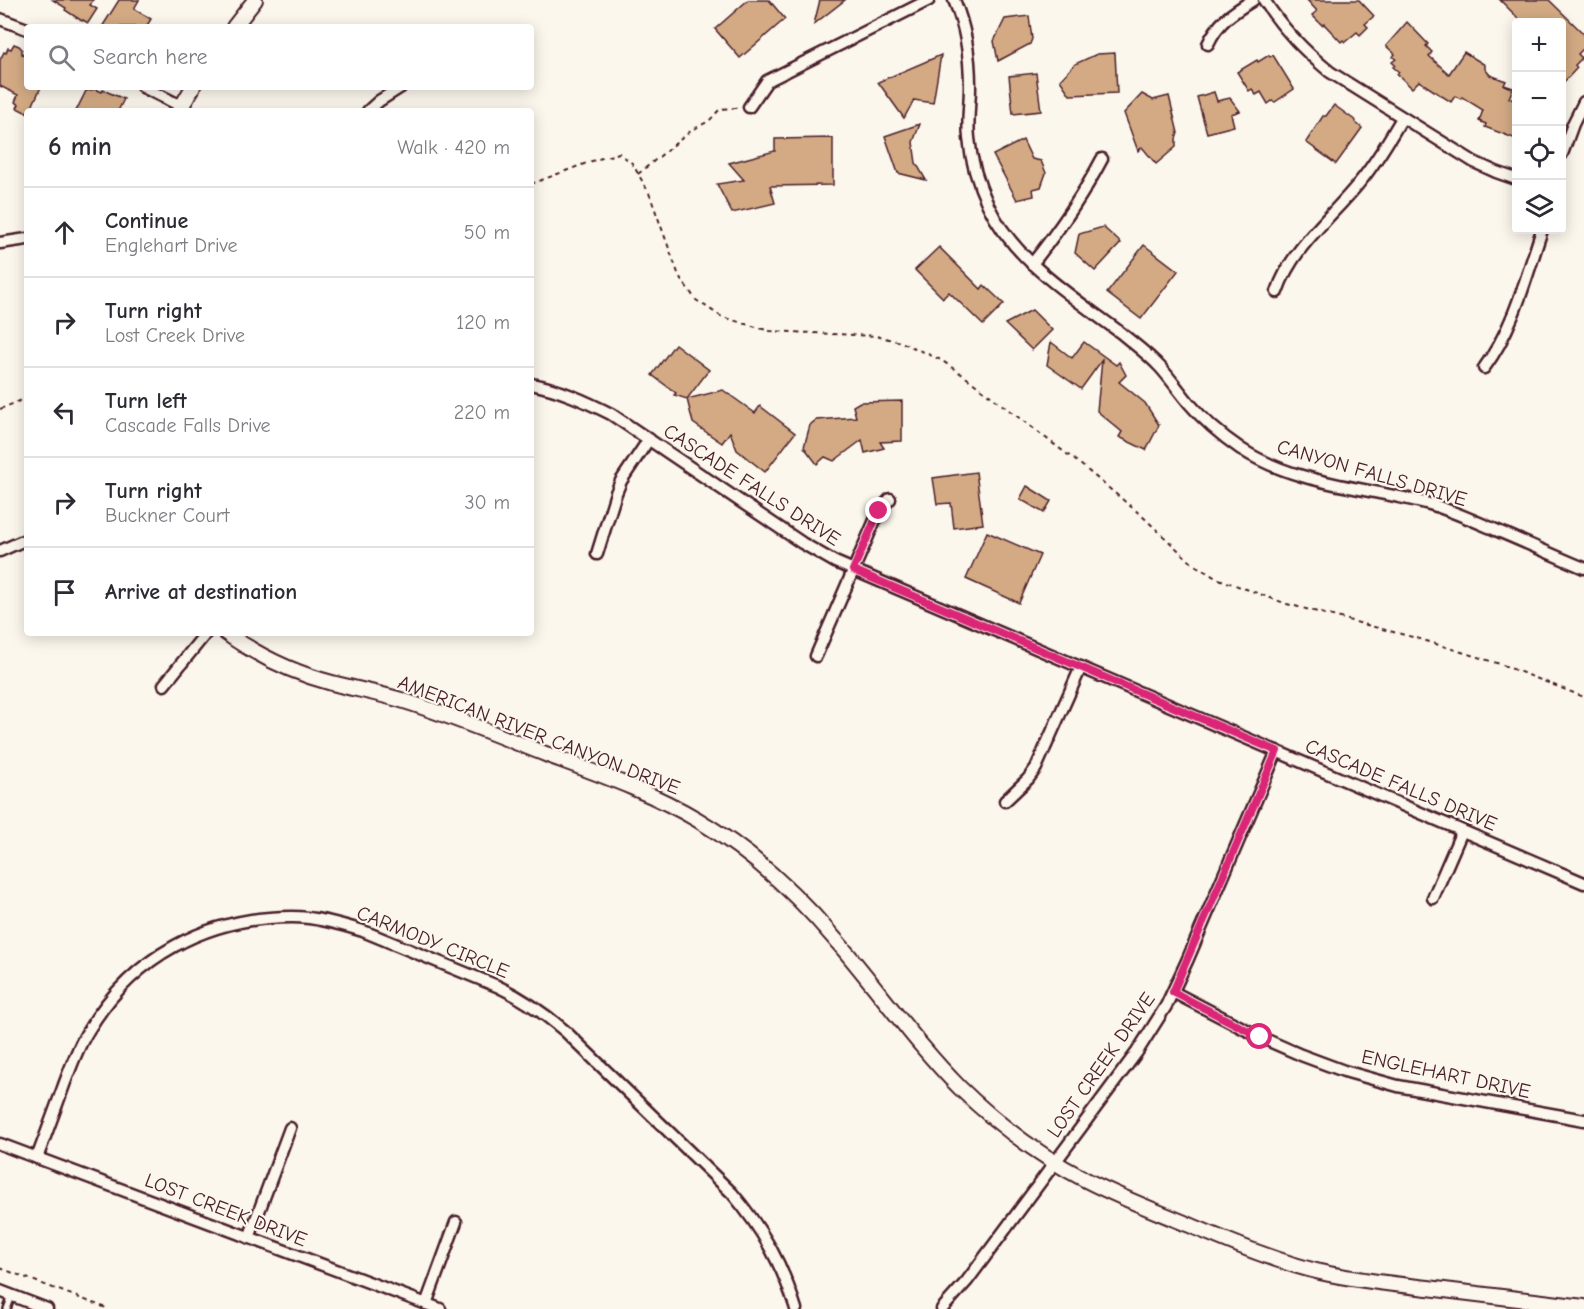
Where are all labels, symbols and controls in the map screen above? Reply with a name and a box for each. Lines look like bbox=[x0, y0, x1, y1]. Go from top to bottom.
map controls bbox=[1512, 18, 1566, 234]
button: + bbox=[1512, 18, 1566, 72]
search box bbox=[24, 24, 534, 90]
icon: search bbox=[45, 41, 78, 74]
text: Search here bbox=[93, 44, 208, 70]
button: − bbox=[1512, 72, 1566, 126]
button: locate bbox=[1512, 126, 1566, 180]
text: 6 min bbox=[48, 132, 112, 162]
text: Walk · 420 m bbox=[397, 136, 510, 159]
button: layers bbox=[1512, 180, 1566, 234]
text: Continue bbox=[105, 208, 188, 234]
icon: ahead bbox=[48, 216, 81, 249]
text: 50 m bbox=[464, 221, 510, 244]
text: Englehart Drive bbox=[105, 234, 238, 257]
text: Turn right bbox=[105, 298, 202, 324]
icon: right bbox=[48, 306, 81, 339]
text: 120 m bbox=[456, 311, 510, 334]
text: Lost Creek Drive bbox=[105, 324, 245, 347]
text: Turn left bbox=[105, 388, 187, 414]
icon: left bbox=[48, 396, 81, 429]
text: 220 m bbox=[454, 401, 510, 424]
text: Cascade Falls Drive bbox=[105, 414, 271, 437]
street label: CASCADE FALLS DRIVE bbox=[659, 419, 845, 551]
street label: CANYON FALLS DRIVE bbox=[1274, 435, 1470, 511]
text: Turn right bbox=[105, 478, 202, 504]
icon: right bbox=[48, 486, 81, 519]
text: 30 m bbox=[464, 491, 510, 514]
route end bbox=[865, 497, 891, 523]
text: Buckner Court bbox=[105, 504, 229, 527]
icon: arrive bbox=[48, 576, 81, 609]
text: Arrive at destination bbox=[105, 579, 297, 605]
street label: AMERICAN RIVER CANYON DRIVE bbox=[395, 670, 683, 800]
street label: CASCADE FALLS DRIVE bbox=[1302, 734, 1500, 836]
street label: CARMODY CIRCLE bbox=[353, 901, 513, 983]
street label: LOST CREEK DRIVE bbox=[1042, 988, 1160, 1142]
route start bbox=[1246, 1023, 1272, 1049]
street label: ENGLEHART DRIVE bbox=[1360, 1045, 1532, 1103]
street label: LOST CREEK DRIVE bbox=[142, 1168, 310, 1252]

